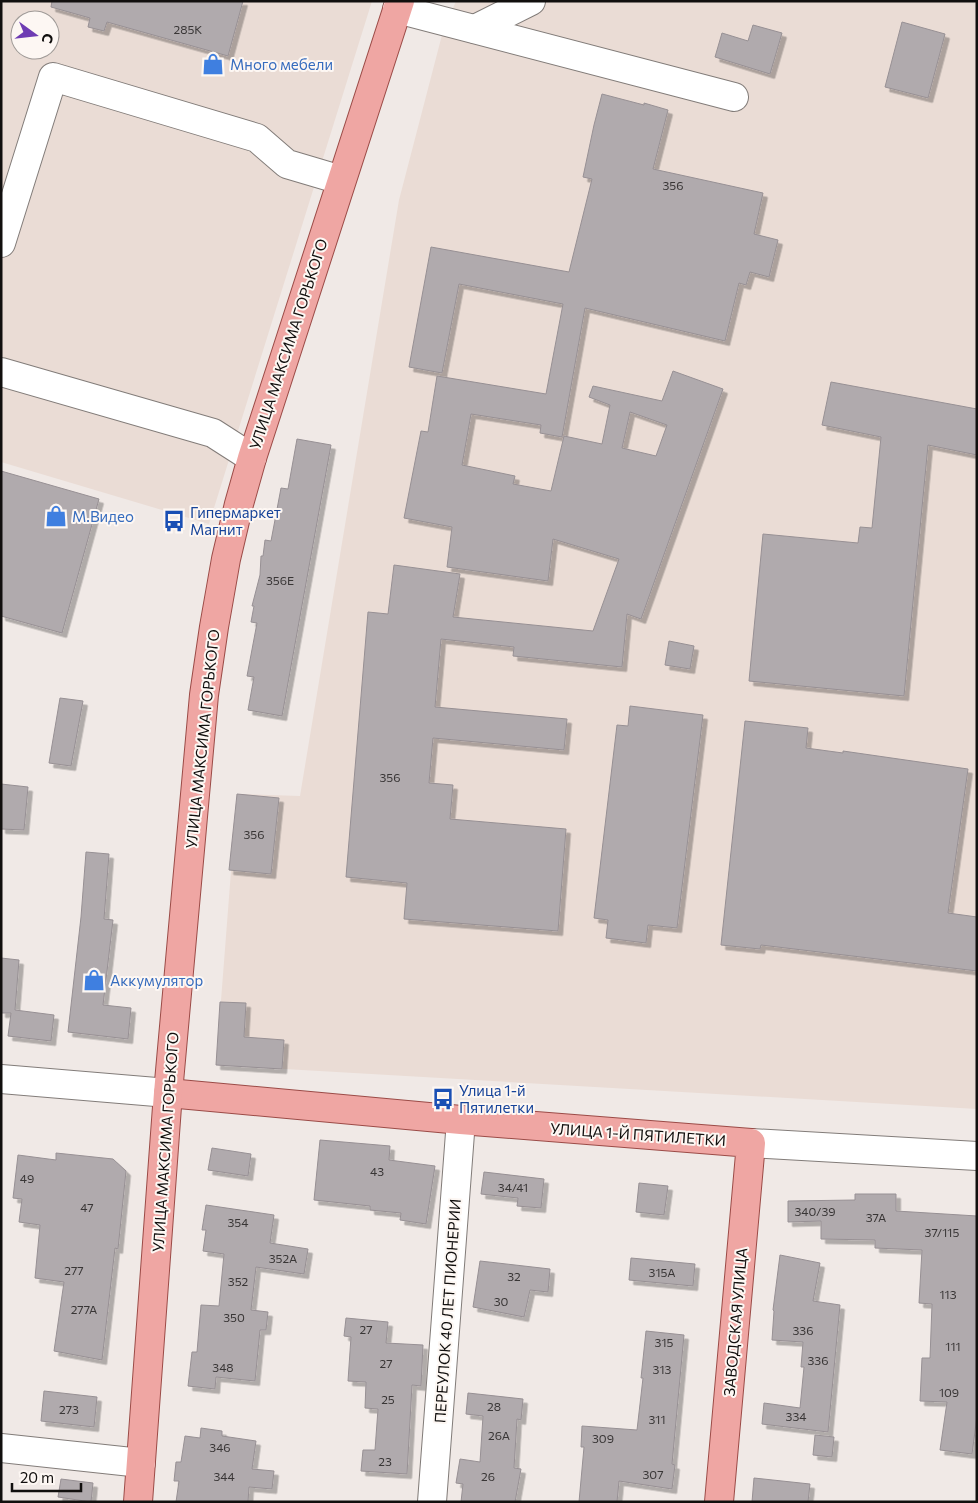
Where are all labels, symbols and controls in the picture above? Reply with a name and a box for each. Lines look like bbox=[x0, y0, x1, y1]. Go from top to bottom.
north arrow bbox=[10, 10, 60, 60]
house number: 285К bbox=[174, 22, 202, 36]
text: С bbox=[39, 32, 57, 45]
shop icon: Много мебели bbox=[200, 51, 226, 77]
place label: Много мебели bbox=[230, 55, 333, 73]
house number: 356 bbox=[662, 178, 684, 192]
street label: УЛИЦА МАКСИМА ГОРЬКОГО bbox=[245, 236, 331, 452]
shop icon: М.Видео bbox=[43, 503, 69, 529]
place label: Гипермаркет Магнит bbox=[190, 503, 281, 538]
place label: М.Видео bbox=[72, 507, 134, 525]
bus stop icon: Гипермаркет Магнит bbox=[161, 508, 187, 534]
house number: 356Е bbox=[266, 573, 294, 587]
street label: УЛИЦА МАКСИМА ГОРЬКОГО bbox=[182, 628, 222, 850]
house number: 356 bbox=[379, 770, 401, 784]
house number: 356 bbox=[243, 827, 265, 841]
shop icon: Аккумулятор bbox=[81, 967, 107, 993]
place label: Аккумулятор bbox=[110, 971, 203, 989]
street label: УЛИЦА МАКСИМА ГОРЬКОГО bbox=[148, 1031, 182, 1253]
place label: Улица 1-й Пятилетки bbox=[459, 1081, 534, 1116]
bus stop icon: Улица 1-й Пятилетки bbox=[430, 1086, 456, 1112]
street label: УЛИЦА 1-Й ПЯТИЛЕТКИ bbox=[549, 1119, 727, 1149]
house number: 43 bbox=[370, 1164, 384, 1178]
house number: 49 bbox=[20, 1171, 34, 1185]
house number: 34/41 bbox=[498, 1180, 528, 1194]
street label: ПЕРЕУЛОК 40 ЛЕТ ПИОНЕРИИ bbox=[430, 1198, 464, 1424]
house number: 47 bbox=[80, 1200, 94, 1214]
house number: 340/39 bbox=[794, 1204, 836, 1218]
house number: 37А bbox=[866, 1210, 886, 1224]
house number: 354 bbox=[228, 1215, 248, 1229]
house number: 37/115 bbox=[925, 1225, 959, 1239]
street label: ЗАВОДСКАЯ УЛИЦА bbox=[720, 1247, 750, 1397]
house number: 352А bbox=[269, 1251, 297, 1265]
house number: 277 bbox=[64, 1263, 84, 1277]
house number: 315А bbox=[649, 1265, 675, 1279]
house number: 32 bbox=[507, 1269, 521, 1283]
house number: 352 bbox=[228, 1274, 249, 1288]
house number: 113 bbox=[939, 1287, 957, 1301]
house number: 30 bbox=[494, 1294, 509, 1308]
house number: 277А bbox=[71, 1302, 97, 1316]
house number: 350 bbox=[223, 1310, 245, 1324]
house number: 27 bbox=[360, 1322, 372, 1336]
house number: 336 bbox=[793, 1323, 813, 1337]
house number: 315 bbox=[655, 1335, 674, 1349]
house number: 111 bbox=[945, 1339, 961, 1353]
house number: 336 bbox=[808, 1353, 828, 1367]
house number: 27 bbox=[380, 1356, 392, 1370]
house number: 348 bbox=[212, 1360, 234, 1374]
house number: 313 bbox=[653, 1362, 672, 1376]
house number: 109 bbox=[939, 1385, 959, 1399]
house number: 25 bbox=[381, 1392, 395, 1406]
house number: 28 bbox=[487, 1399, 501, 1413]
house number: 273 bbox=[59, 1402, 79, 1416]
house number: 334 bbox=[786, 1409, 806, 1423]
house number: 311 bbox=[648, 1412, 666, 1426]
house number: 26А bbox=[488, 1428, 510, 1442]
house number: 309 bbox=[592, 1431, 614, 1445]
house number: 346 bbox=[209, 1440, 231, 1454]
house number: 23 bbox=[378, 1454, 392, 1468]
scale bar bbox=[12, 1460, 81, 1492]
house number: 307 bbox=[643, 1467, 663, 1481]
text: 20 m bbox=[20, 1468, 54, 1486]
house number: 344 bbox=[213, 1469, 235, 1483]
house number: 26 bbox=[481, 1469, 495, 1483]

